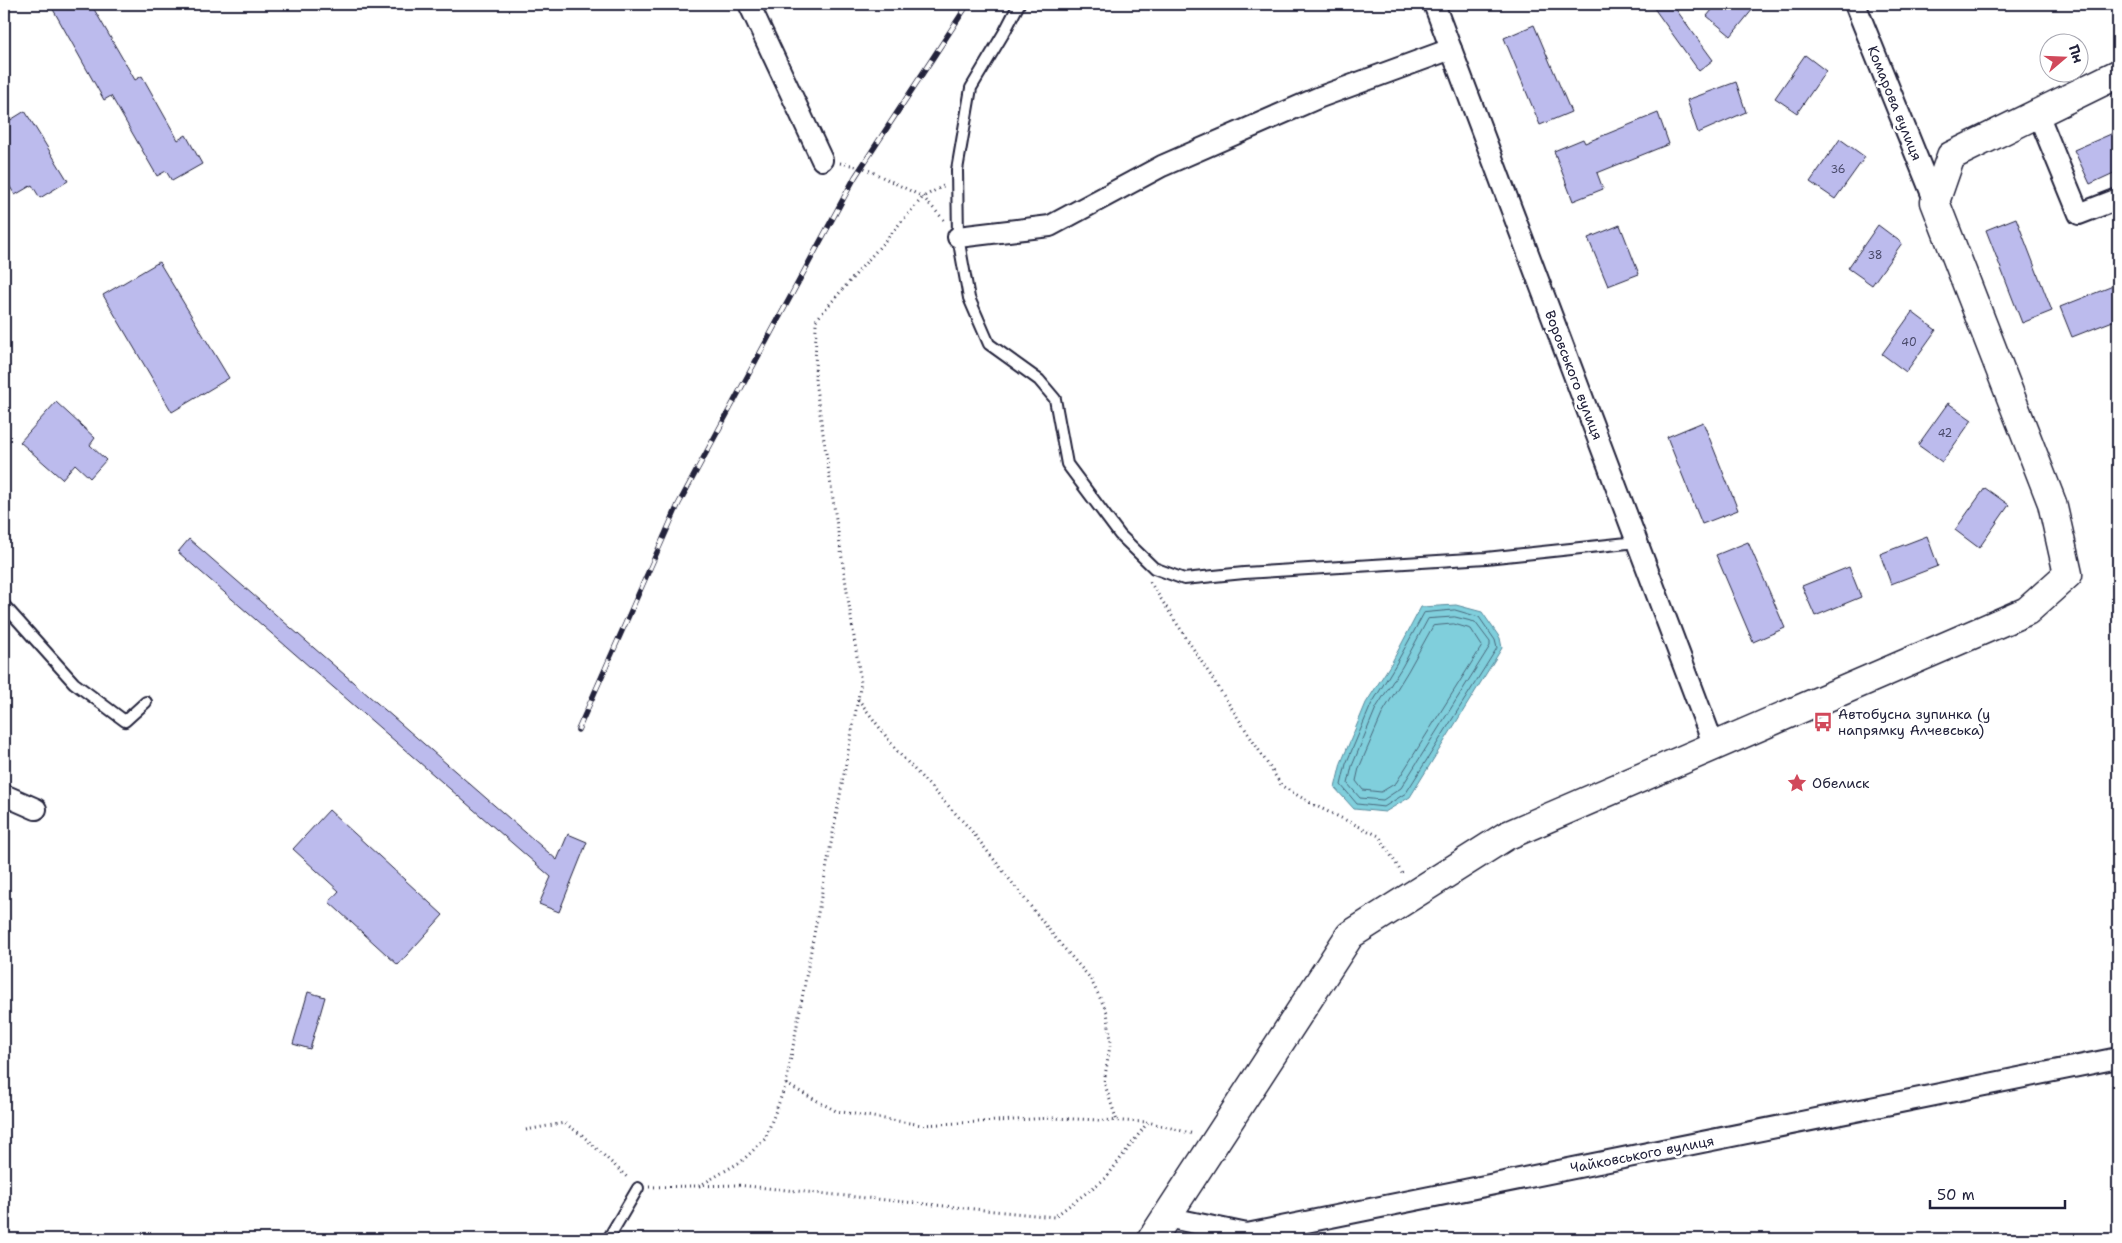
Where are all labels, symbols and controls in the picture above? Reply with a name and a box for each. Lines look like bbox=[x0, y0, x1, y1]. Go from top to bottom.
north arrow bbox=[2040, 32, 2090, 82]
text: Пн bbox=[2065, 42, 2088, 65]
street label: Комарова вулиця bbox=[1864, 43, 1926, 163]
house number: 36 bbox=[1830, 162, 1846, 177]
house number: 38 bbox=[1867, 248, 1883, 263]
street label: Воровського вулиця bbox=[1541, 308, 1607, 442]
house number: 40 bbox=[1901, 335, 1917, 350]
house number: 42 bbox=[1938, 426, 1952, 441]
place label: Автобусна зупинка (у напрямку Алчевська) bbox=[1838, 705, 1990, 739]
bus stop icon: Автобусна зупинка (у напрямку Алчевська) bbox=[1812, 711, 1834, 733]
place icon: Обелиск bbox=[1786, 772, 1808, 794]
place label: Обелиск bbox=[1812, 774, 1870, 792]
street label: Чайковського вулиця bbox=[1569, 1131, 1715, 1177]
scale bar bbox=[1930, 1178, 2064, 1210]
text: 50 m bbox=[1937, 1185, 1975, 1205]

